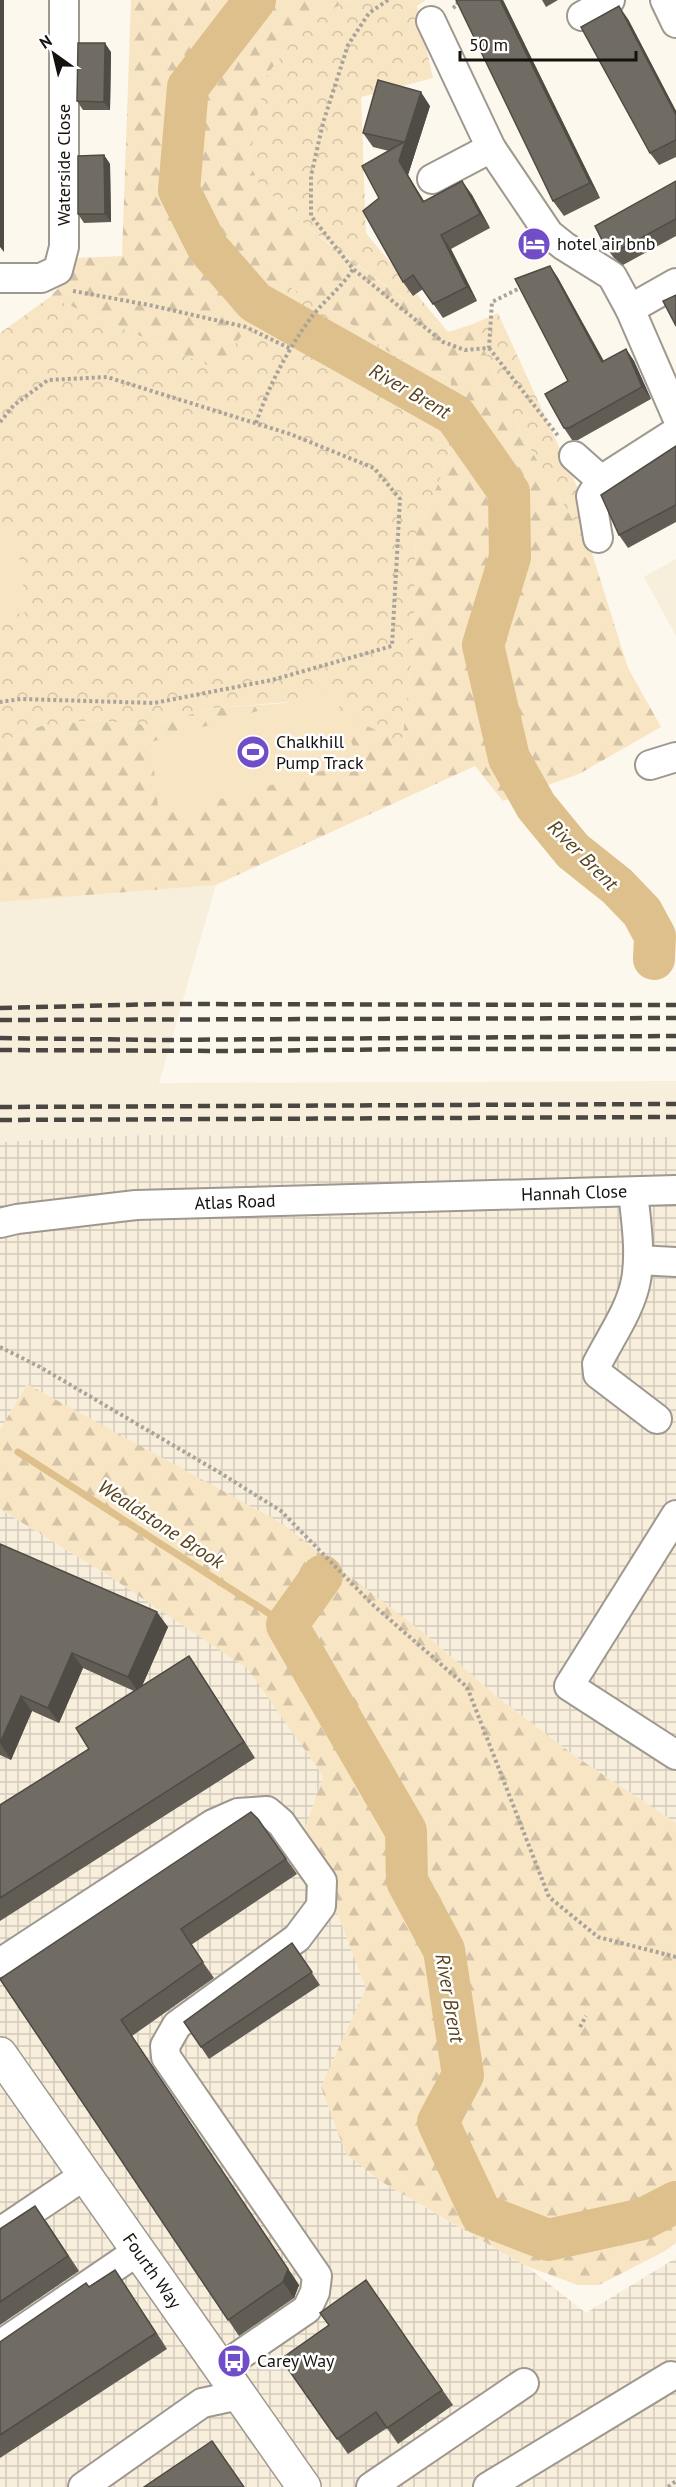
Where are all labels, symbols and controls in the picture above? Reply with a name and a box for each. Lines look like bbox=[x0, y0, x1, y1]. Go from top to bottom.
north arrow bbox=[24, 24, 84, 84]
scale bar bbox=[460, 24, 636, 62]
text: N bbox=[36, 30, 56, 53]
text: 50 m bbox=[469, 33, 508, 56]
street label: Waterside Close bbox=[52, 104, 75, 226]
hotel icon: hotel air bnb bbox=[516, 226, 552, 262]
place label: hotel air bnb bbox=[557, 232, 656, 255]
water label: River Brent bbox=[365, 357, 457, 426]
place label: Chalkhill Pump Track bbox=[276, 730, 364, 774]
sports icon: Chalkhill Pump Track bbox=[235, 734, 271, 770]
water label: River Brent bbox=[542, 814, 625, 897]
street label: Hannah Close bbox=[521, 1179, 627, 1206]
street label: Atlas Road bbox=[194, 1189, 276, 1214]
water label: Wealdstone Brook bbox=[93, 1473, 230, 1575]
water label: River Brent bbox=[429, 1952, 471, 2046]
street label: Fourth Way bbox=[118, 2228, 187, 2314]
bus stop icon: Carey Way bbox=[216, 2343, 252, 2379]
place label: Carey Way bbox=[257, 2349, 335, 2372]

